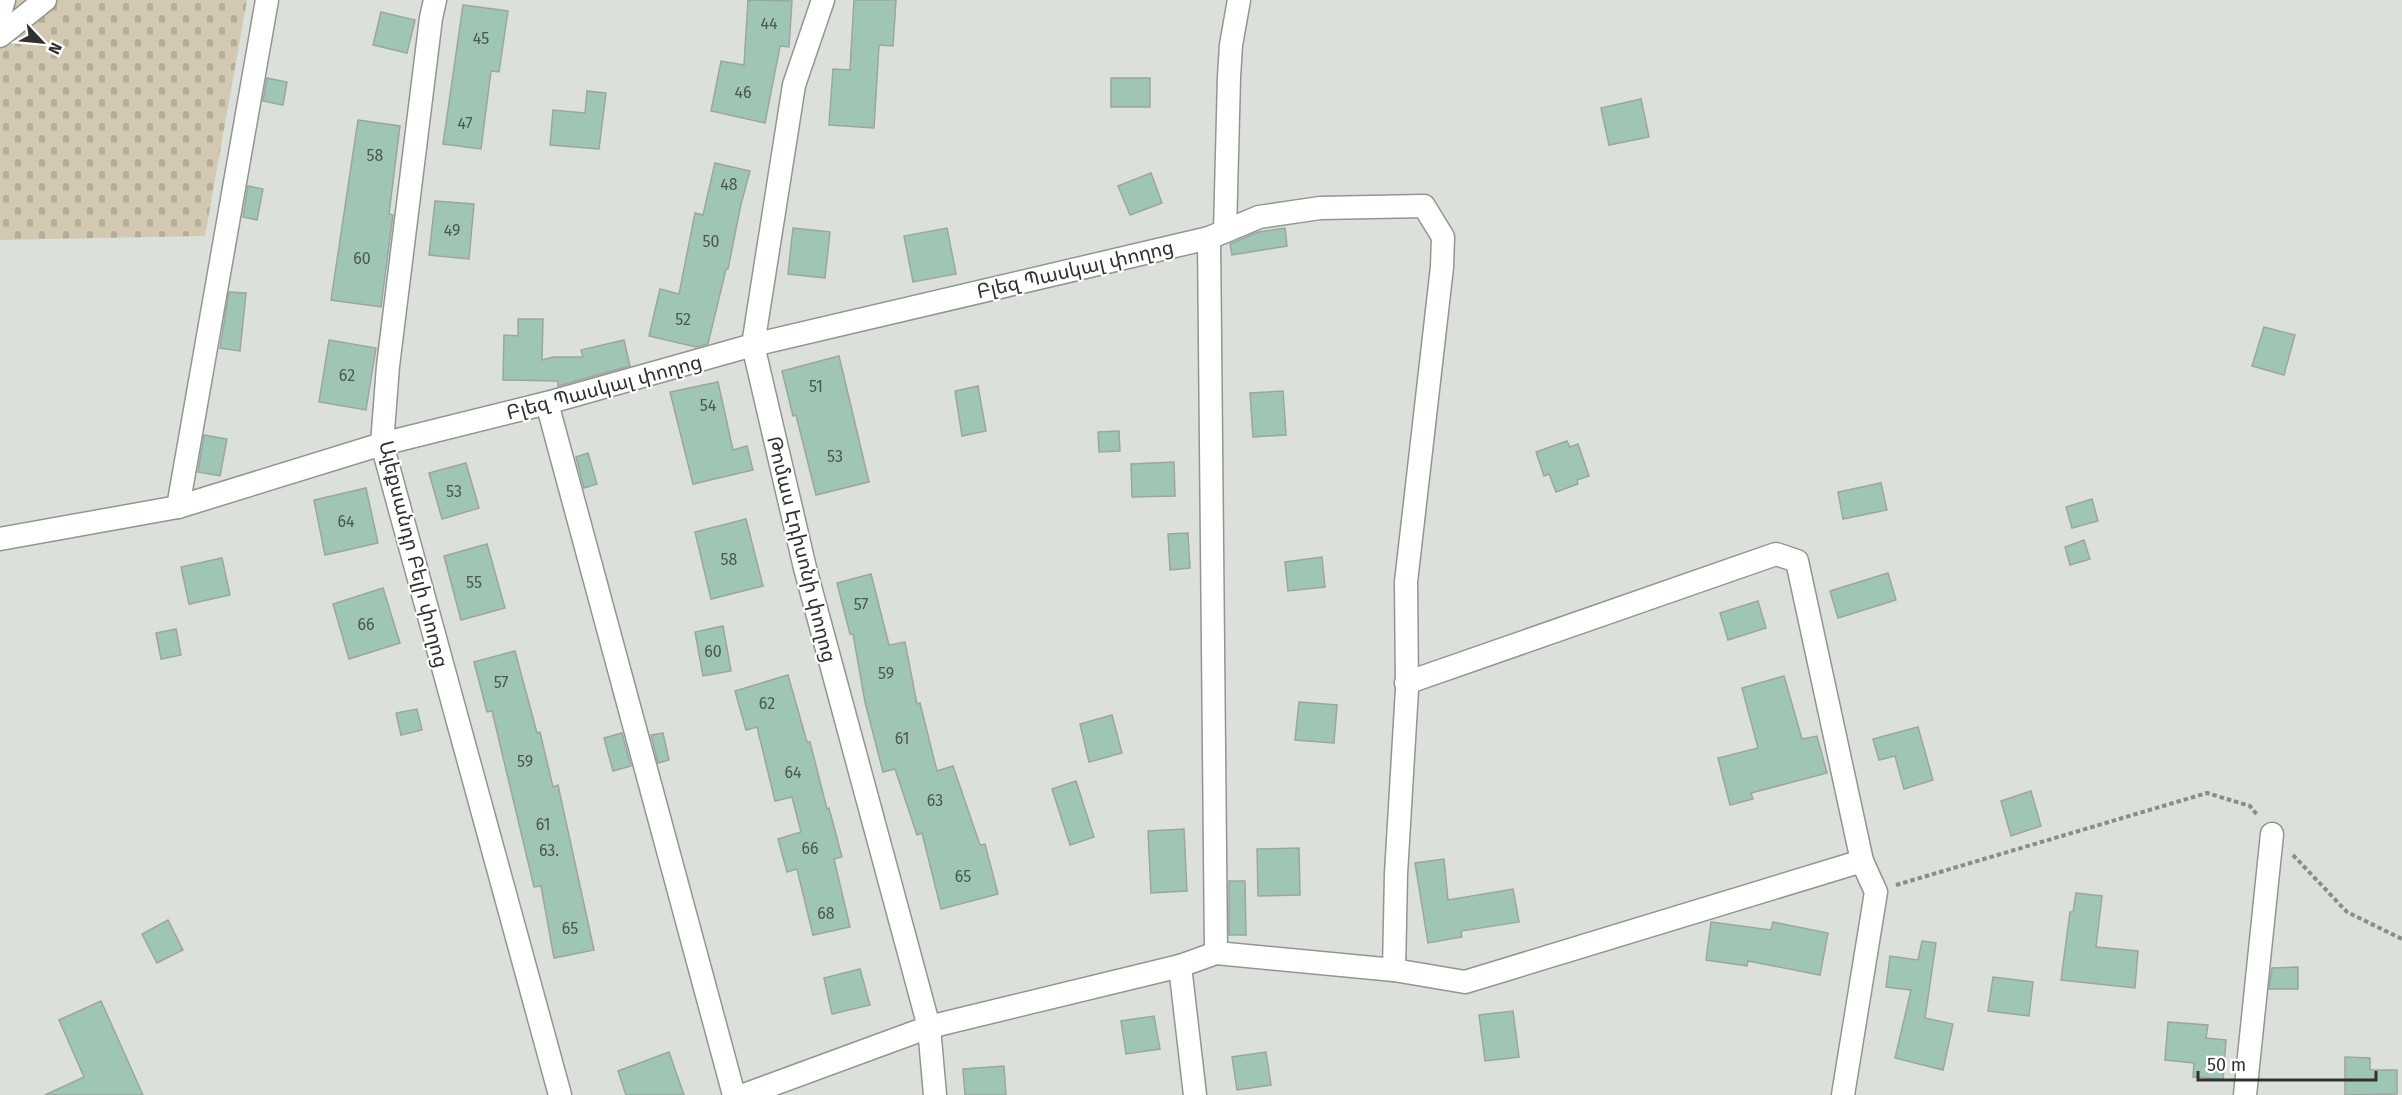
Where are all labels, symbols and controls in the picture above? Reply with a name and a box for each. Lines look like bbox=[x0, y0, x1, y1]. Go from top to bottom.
north arrow bbox=[12, 12, 72, 72]
house number: 44 bbox=[760, 14, 778, 33]
house number: 45 bbox=[473, 29, 489, 48]
text: N bbox=[44, 39, 66, 57]
house number: 46 bbox=[734, 83, 752, 102]
house number: 47 bbox=[457, 114, 473, 133]
house number: 58 bbox=[367, 146, 384, 165]
house number: 48 bbox=[720, 175, 738, 194]
house number: 49 bbox=[444, 221, 460, 240]
house number: 50 bbox=[703, 232, 720, 251]
street label: Բլեզ Պասկալ փողոց bbox=[974, 235, 1176, 303]
house number: 60 bbox=[353, 249, 371, 268]
house number: 52 bbox=[675, 310, 691, 329]
street label: Բլեզ Պասկալ փողոց bbox=[504, 349, 704, 425]
house number: 62 bbox=[339, 366, 355, 385]
house number: 51 bbox=[809, 377, 823, 396]
house number: 54 bbox=[700, 396, 717, 415]
street label: Թոմաս Էդիսոնի փողոց bbox=[762, 433, 842, 665]
street label: Ալեքսանդր Բելի փողոց bbox=[374, 438, 454, 670]
house number: 53 bbox=[827, 447, 843, 466]
house number: 53 bbox=[446, 482, 462, 501]
house number: 64 bbox=[337, 512, 355, 531]
house number: 58 bbox=[721, 550, 738, 569]
house number: 55 bbox=[466, 573, 482, 592]
house number: 57 bbox=[854, 595, 868, 614]
house number: 66 bbox=[357, 615, 375, 634]
house number: 60 bbox=[704, 642, 722, 661]
house number: 59 bbox=[878, 664, 894, 683]
house number: 57 bbox=[494, 673, 508, 692]
house number: 62 bbox=[759, 694, 775, 713]
house number: 61 bbox=[895, 729, 909, 748]
house number: 59 bbox=[517, 752, 533, 771]
house number: 64 bbox=[784, 763, 802, 782]
house number: 63 bbox=[927, 791, 943, 810]
house number: 61 bbox=[536, 815, 550, 834]
house number: 66 bbox=[801, 839, 819, 858]
house number: 63. bbox=[539, 841, 559, 860]
house number: 65 bbox=[955, 867, 971, 886]
house number: 68 bbox=[817, 904, 835, 923]
house number: 65 bbox=[562, 919, 578, 938]
scale bar bbox=[2198, 1044, 2376, 1082]
text: 50 m bbox=[2207, 1054, 2246, 1076]

